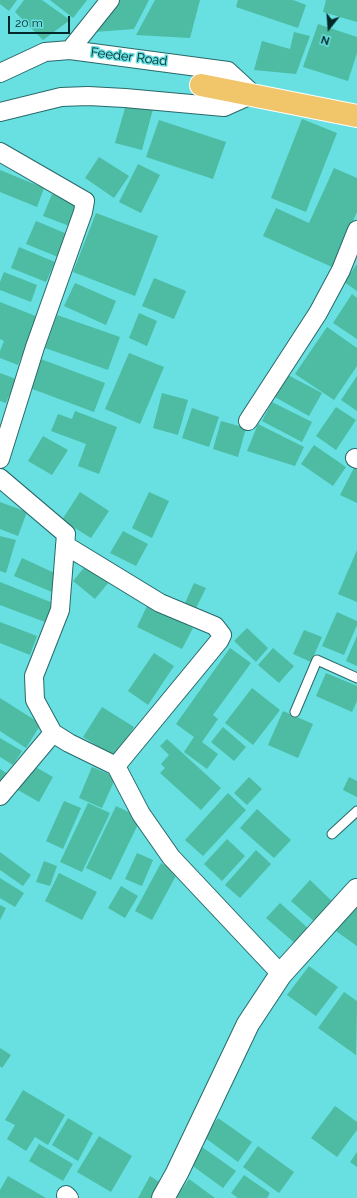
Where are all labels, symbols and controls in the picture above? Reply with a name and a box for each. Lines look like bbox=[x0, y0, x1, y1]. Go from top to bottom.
scale bar bbox=[10, 8, 72, 34]
north arrow bbox=[309, 8, 349, 48]
text: 20 m bbox=[15, 16, 43, 30]
text: N bbox=[319, 33, 331, 47]
street label: Feeder Road bbox=[90, 45, 168, 69]

